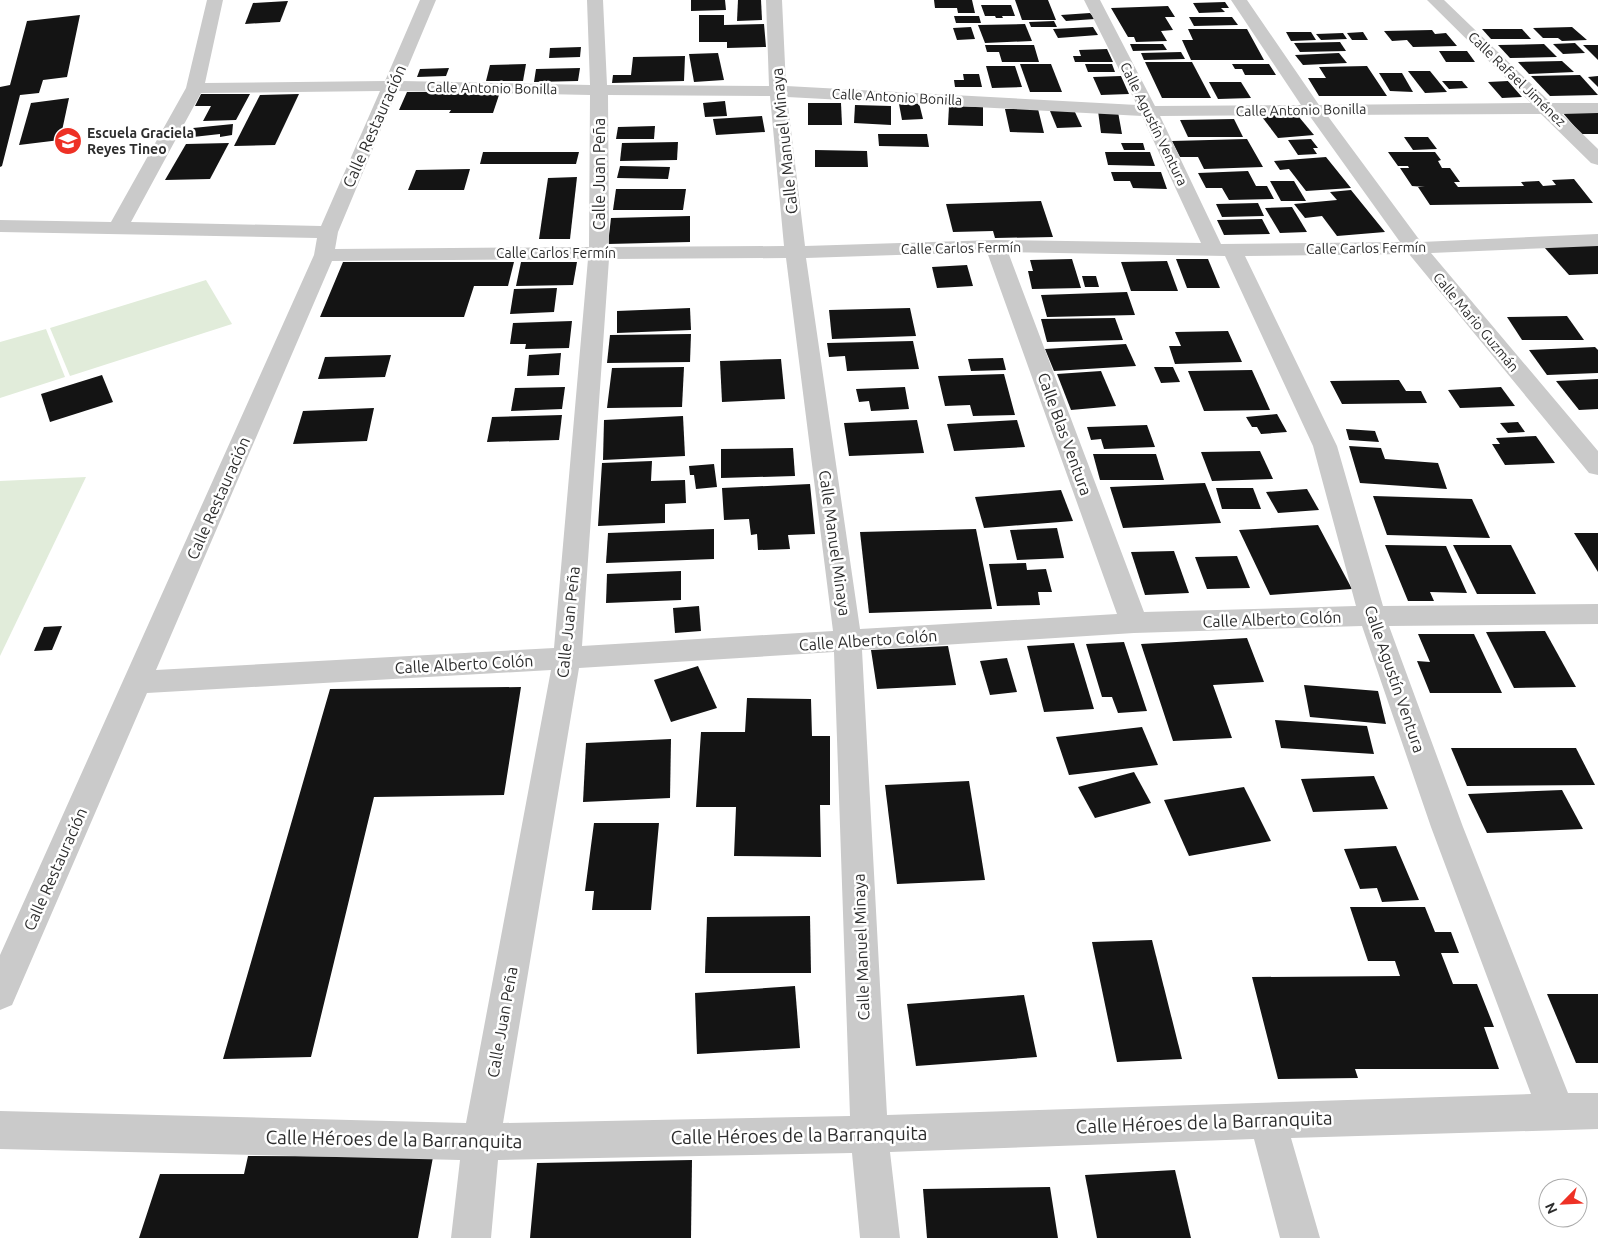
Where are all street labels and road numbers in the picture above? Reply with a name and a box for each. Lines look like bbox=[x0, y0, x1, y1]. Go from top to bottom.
street label: Calle Rafael Jiménez bbox=[1465, 28, 1569, 130]
street label: Calle Agustín Ventura bbox=[1117, 60, 1191, 188]
street label: Calle Restauración bbox=[339, 62, 409, 190]
street label: Calle Manuel Minaya bbox=[767, 67, 801, 215]
street label: Calle Antonio Bonilla bbox=[427, 79, 557, 97]
street label: Calle Antonio Bonilla bbox=[831, 86, 963, 108]
street label: Calle Antonio Bonilla bbox=[1236, 101, 1366, 119]
street label: Calle Juan Peña bbox=[590, 118, 608, 230]
street label: Calle Carlos Fermín bbox=[901, 239, 1021, 257]
street label: Calle Carlos Fermín bbox=[1306, 239, 1426, 257]
street label: Calle Carlos Fermín bbox=[496, 245, 616, 261]
street label: Calle Mario Guzmán bbox=[1430, 269, 1522, 375]
street label: Calle Blas Ventura bbox=[1034, 370, 1096, 498]
street label: Calle Restauración bbox=[183, 434, 253, 562]
street label: Calle Manuel Minaya bbox=[816, 469, 854, 617]
street label: Calle Juan Peña bbox=[553, 565, 583, 679]
street label: Calle Agustín Ventura bbox=[1361, 603, 1429, 755]
street label: Calle Alberto Colón bbox=[1202, 608, 1342, 630]
street label: Calle Alberto Colón bbox=[798, 626, 938, 654]
street label: Calle Alberto Colón bbox=[394, 651, 534, 677]
street label: Calle Restauración bbox=[20, 805, 90, 933]
street label: Calle Manuel Minaya bbox=[849, 873, 873, 1021]
street label: Calle Juan Peña bbox=[483, 965, 521, 1079]
street label: Calle Héroes de la Barranquita bbox=[1075, 1107, 1333, 1137]
street label: Calle Héroes de la Barranquita bbox=[670, 1122, 928, 1148]
street label: Calle Héroes de la Barranquita bbox=[265, 1126, 523, 1152]

